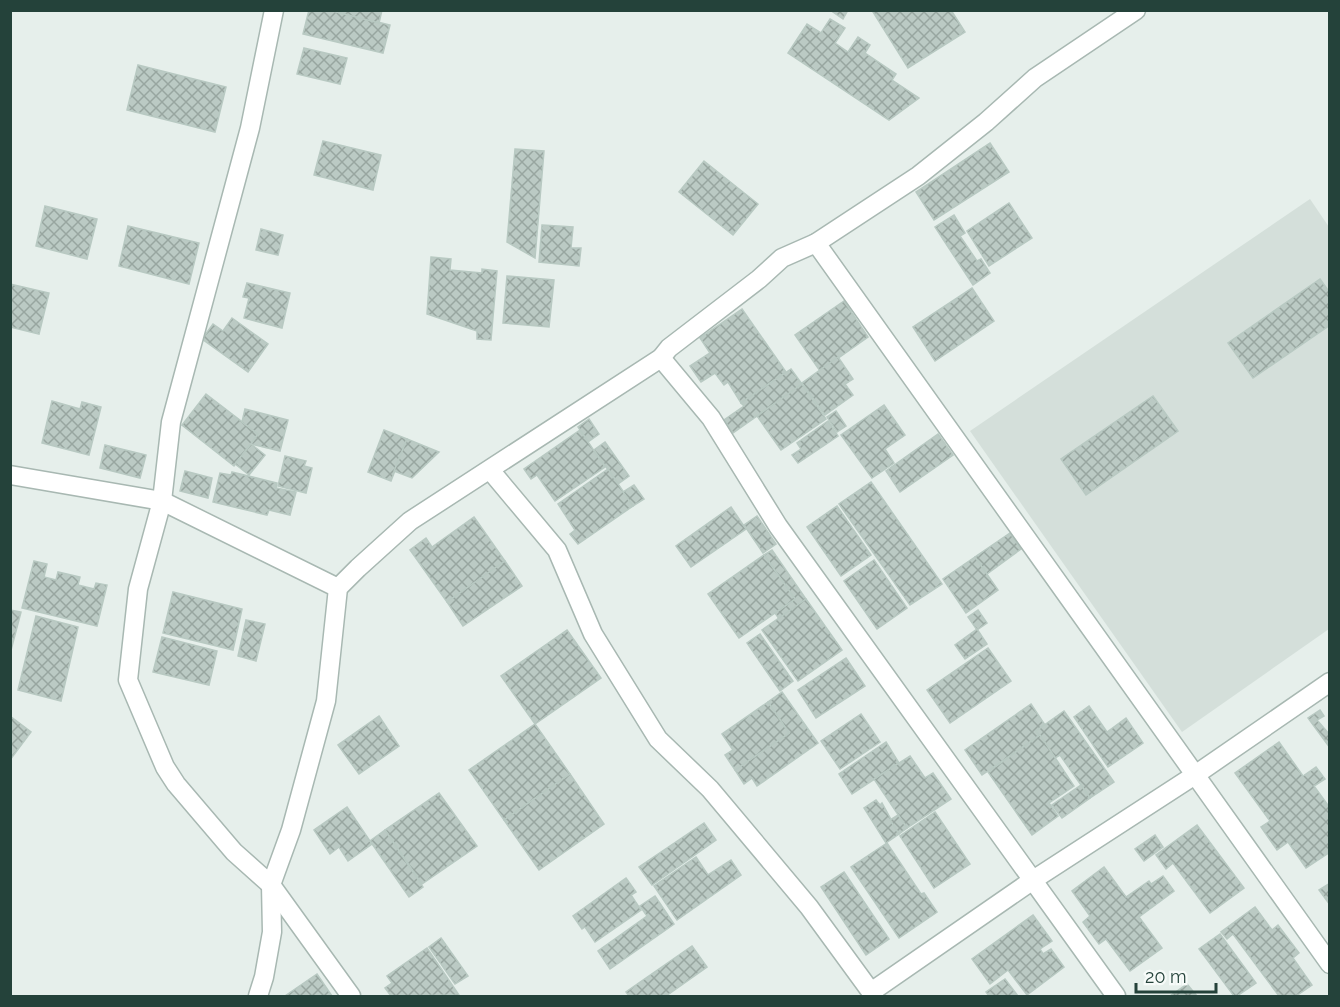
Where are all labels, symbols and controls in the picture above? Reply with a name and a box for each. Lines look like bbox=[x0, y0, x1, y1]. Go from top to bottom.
scale bar bbox=[1136, 956, 1216, 994]
text: 20 m bbox=[1145, 966, 1187, 987]

